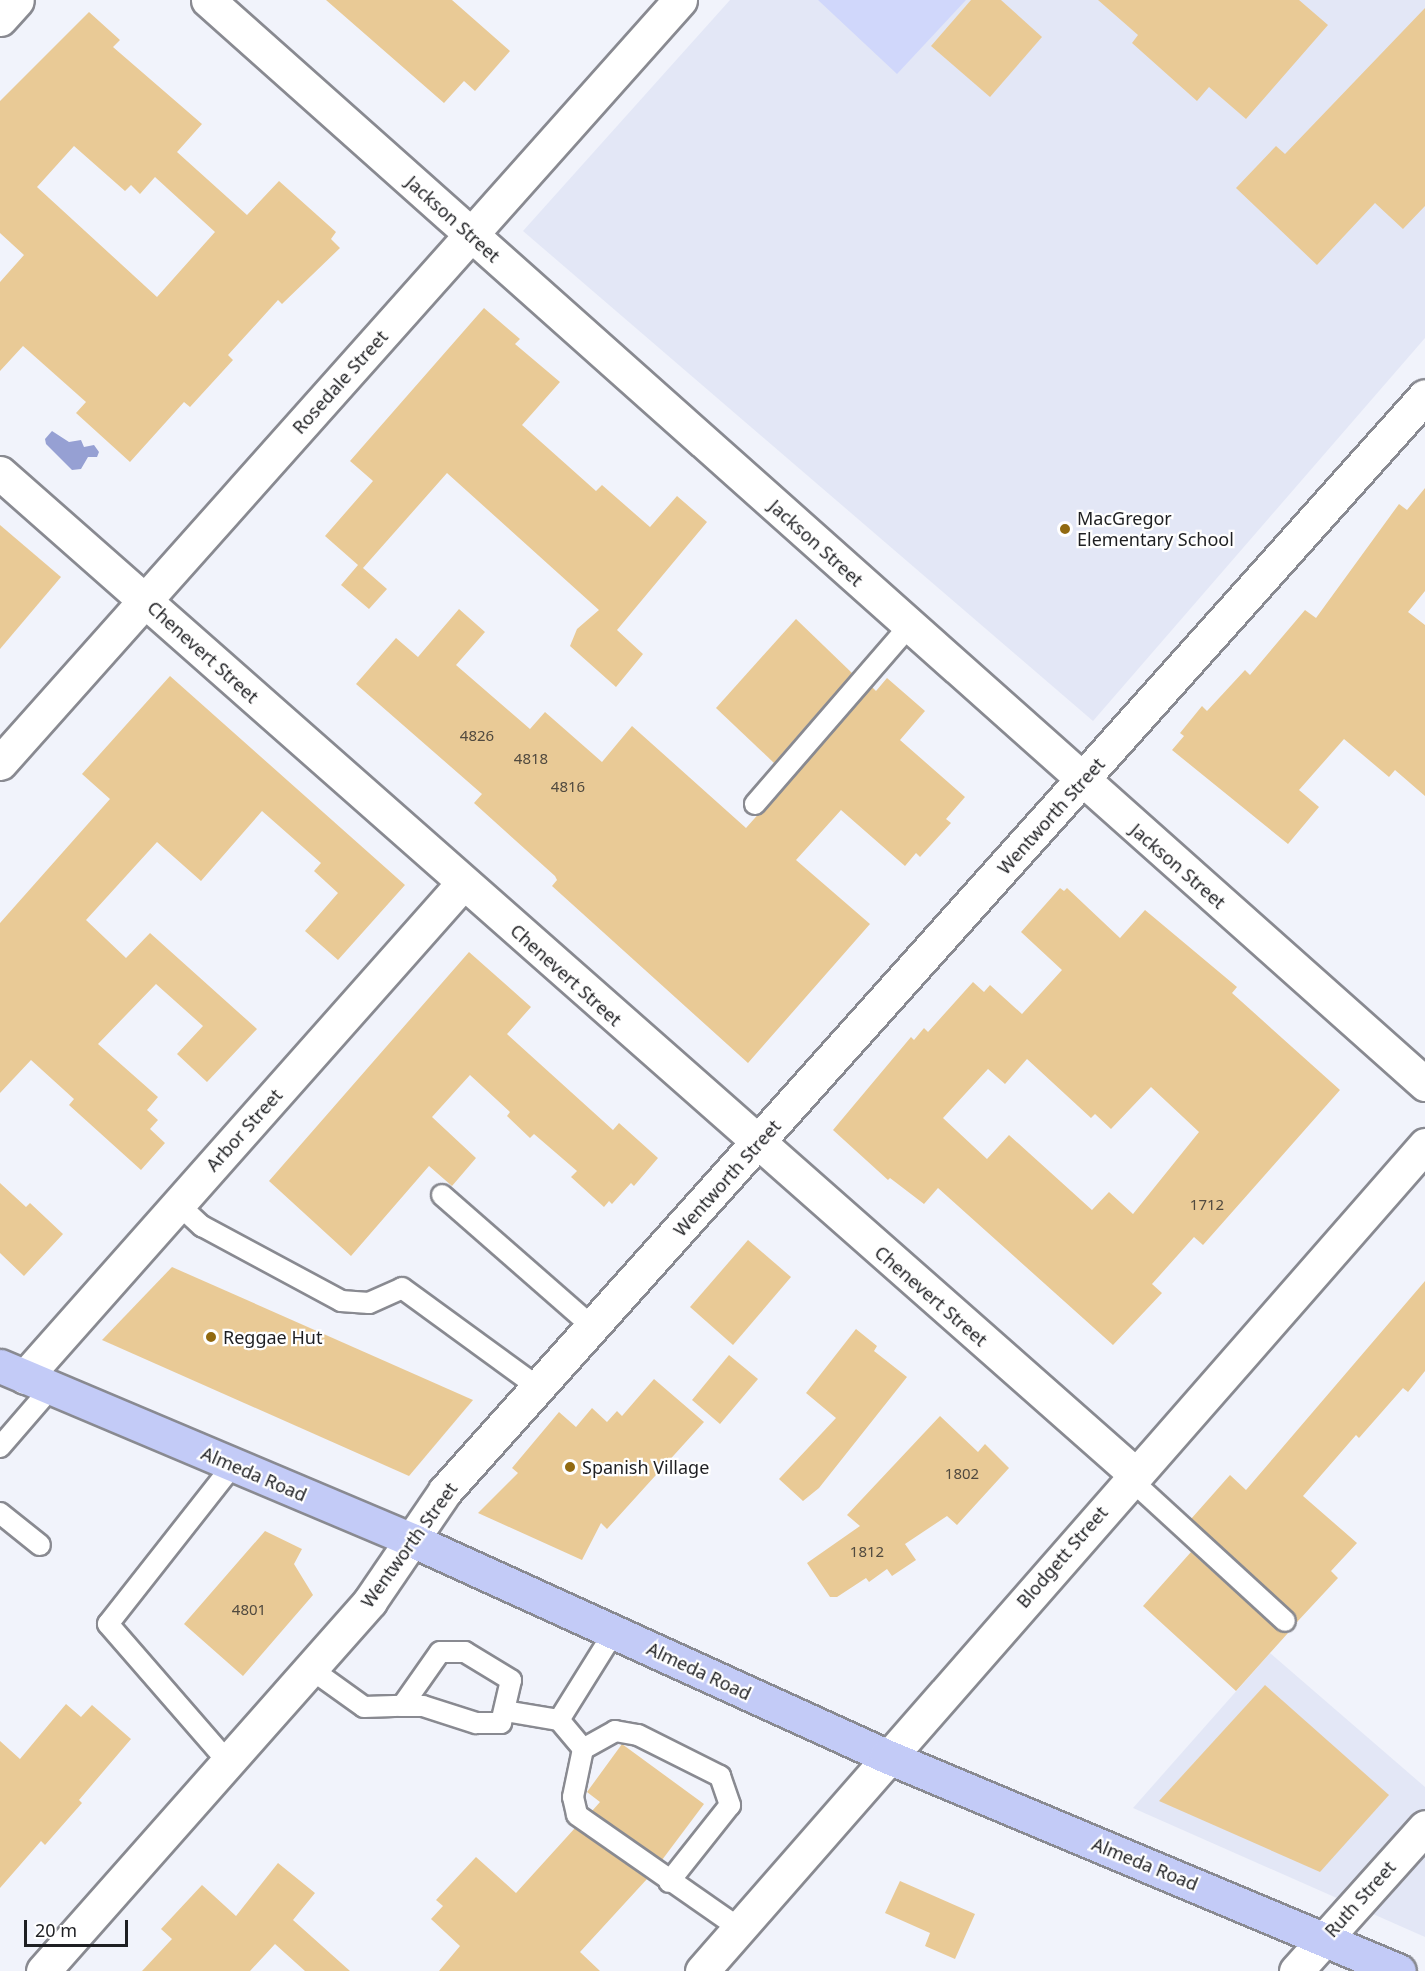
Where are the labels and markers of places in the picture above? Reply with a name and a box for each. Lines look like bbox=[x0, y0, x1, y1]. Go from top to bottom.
place label: MacGregor Elementary School bbox=[1077, 508, 1234, 550]
marker: MacGregor Elementary School bbox=[1058, 522, 1072, 536]
place label: Reggae Hut bbox=[223, 1326, 322, 1348]
marker: Reggae Hut bbox=[204, 1330, 218, 1344]
place label: Spanish Village bbox=[582, 1456, 709, 1478]
marker: Spanish Village bbox=[563, 1460, 577, 1474]

